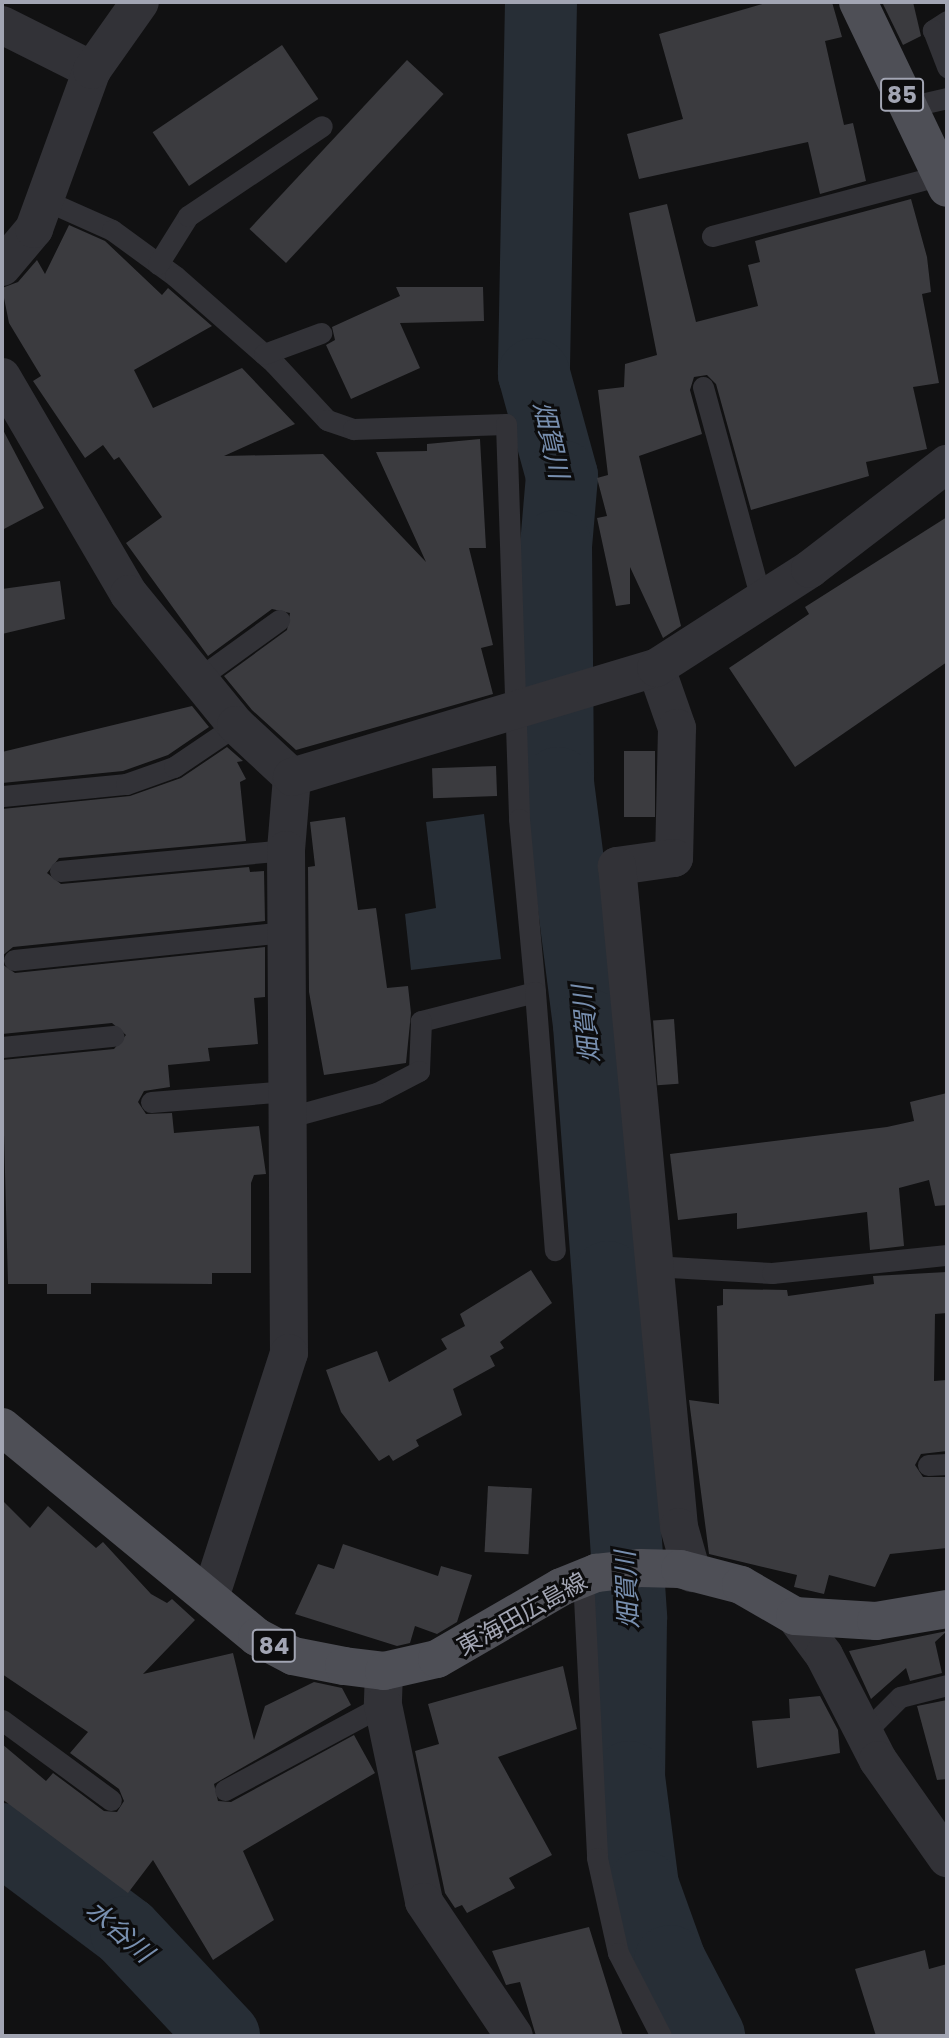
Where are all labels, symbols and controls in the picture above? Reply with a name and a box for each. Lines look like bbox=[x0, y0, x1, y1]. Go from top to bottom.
road number: 85 bbox=[879, 76, 925, 114]
water label: 畑賀川 bbox=[526, 398, 574, 482]
water label: 畑賀川 bbox=[567, 984, 607, 1064]
water label: 畑賀川 bbox=[610, 1550, 646, 1630]
street label: 東海田広島線 bbox=[452, 1566, 592, 1662]
road number: 84 bbox=[251, 1626, 297, 1666]
water label: 水谷川 bbox=[79, 1895, 159, 1969]

